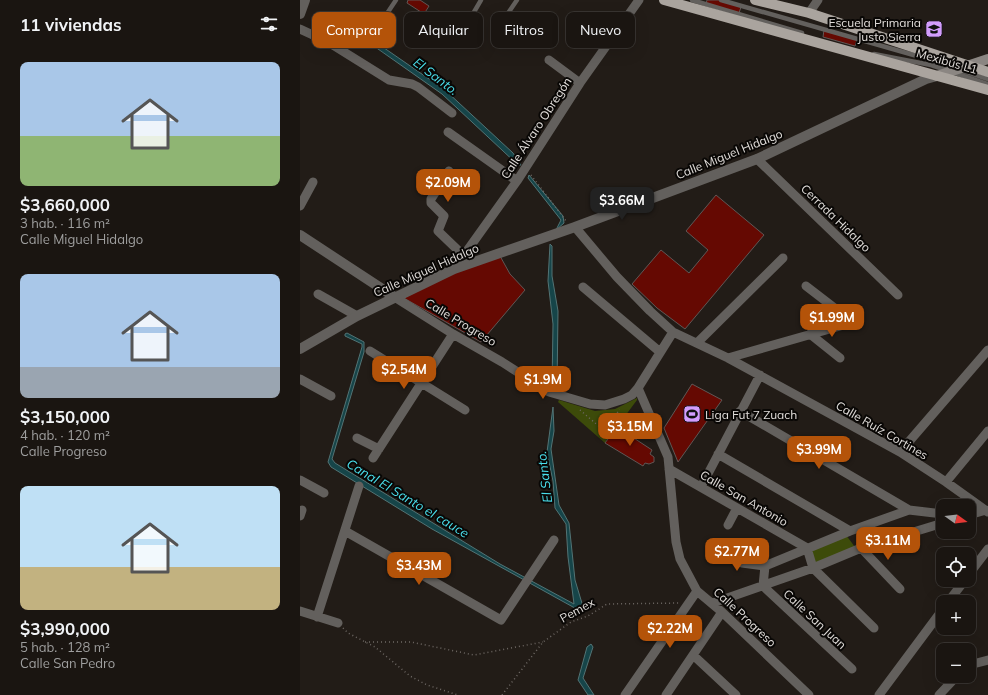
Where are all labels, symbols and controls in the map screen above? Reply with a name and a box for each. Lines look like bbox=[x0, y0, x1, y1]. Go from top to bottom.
chip: Comprar bbox=[312, 12, 396, 48]
chip: Alquilar bbox=[404, 12, 483, 48]
chip: Filtros bbox=[491, 12, 558, 48]
chip: Nuevo bbox=[566, 12, 635, 48]
icon: filters bbox=[258, 13, 280, 35]
text: 11 viviendas bbox=[20, 14, 122, 35]
place label: Escuela Primaria Justo Sierra bbox=[828, 15, 921, 44]
school or university icon: Escuela Primaria Justo Sierra bbox=[924, 19, 944, 39]
street label: Mexibús L1 bbox=[915, 45, 979, 77]
water label: El Santo. bbox=[410, 54, 462, 98]
street label: Calle Álvaro Obregón bbox=[497, 74, 575, 182]
icon: home bbox=[114, 88, 186, 160]
street label: Calle Miguel Hidalgo bbox=[673, 126, 785, 182]
pin: $2.09M bbox=[415, 169, 481, 203]
text: $2.09M bbox=[425, 174, 471, 190]
street label: Cerrada Hidalgo bbox=[798, 181, 874, 255]
pin: $3.66M bbox=[589, 187, 655, 221]
text: $3.66M bbox=[599, 192, 645, 208]
text: $3,660,000 bbox=[20, 194, 110, 215]
text: 3 hab. · 116 m² bbox=[20, 215, 110, 231]
text: Calle Miguel Hidalgo bbox=[20, 231, 143, 247]
street label: Calle Miguel Hidalgo bbox=[371, 240, 481, 300]
street label: Calle Progreso bbox=[423, 295, 499, 349]
icon: home bbox=[114, 300, 186, 372]
pin: $1.99M bbox=[799, 304, 865, 338]
text: $1.99M bbox=[809, 309, 855, 325]
pin: $2.54M bbox=[371, 356, 437, 390]
text: $2.54M bbox=[381, 361, 427, 377]
pin: $1.9M bbox=[515, 366, 571, 400]
text: $1.9M bbox=[524, 371, 562, 387]
street label: Calle Ruíz Cortines bbox=[833, 398, 931, 462]
sports icon: Liga Fut 7 Zuach bbox=[682, 404, 702, 424]
text: $3,150,000 bbox=[20, 406, 110, 427]
place label: Liga Fut 7 Zuach bbox=[705, 407, 797, 422]
pin: $3.15M bbox=[597, 413, 663, 447]
text: $3.15M bbox=[607, 418, 653, 434]
text: 4 hab. · 120 m² bbox=[20, 427, 110, 443]
pin: $3.99M bbox=[786, 436, 852, 470]
text: $3.99M bbox=[796, 441, 842, 457]
text: Calle Progreso bbox=[20, 443, 107, 459]
water label: El Santo. bbox=[533, 450, 555, 504]
water label: Canal El Santo el cauce bbox=[344, 455, 472, 541]
street label: Calle San Antonio bbox=[697, 467, 791, 529]
north arrow bbox=[936, 499, 976, 539]
map controls bbox=[936, 499, 976, 683]
icon: home bbox=[114, 512, 186, 584]
pin: $3.11M bbox=[855, 527, 921, 561]
text: $3.11M bbox=[865, 532, 911, 548]
pin: $2.77M bbox=[704, 538, 770, 572]
text: $2.77M bbox=[714, 543, 760, 559]
button: locate bbox=[936, 547, 976, 587]
pin: $3.43M bbox=[386, 552, 452, 586]
text: $3.43M bbox=[396, 557, 442, 573]
street label: Calle Progreso bbox=[711, 584, 780, 650]
street label: Calle San Juan bbox=[780, 586, 850, 652]
street label: Pemex bbox=[557, 594, 598, 626]
button: + bbox=[936, 595, 976, 635]
pin: $2.22M bbox=[637, 615, 703, 649]
text: $3,990,000 bbox=[20, 618, 110, 639]
text: $2.22M bbox=[647, 620, 693, 636]
text: 5 hab. · 128 m² bbox=[20, 639, 110, 655]
button: − bbox=[936, 643, 976, 683]
text: Calle San Pedro bbox=[20, 655, 115, 671]

